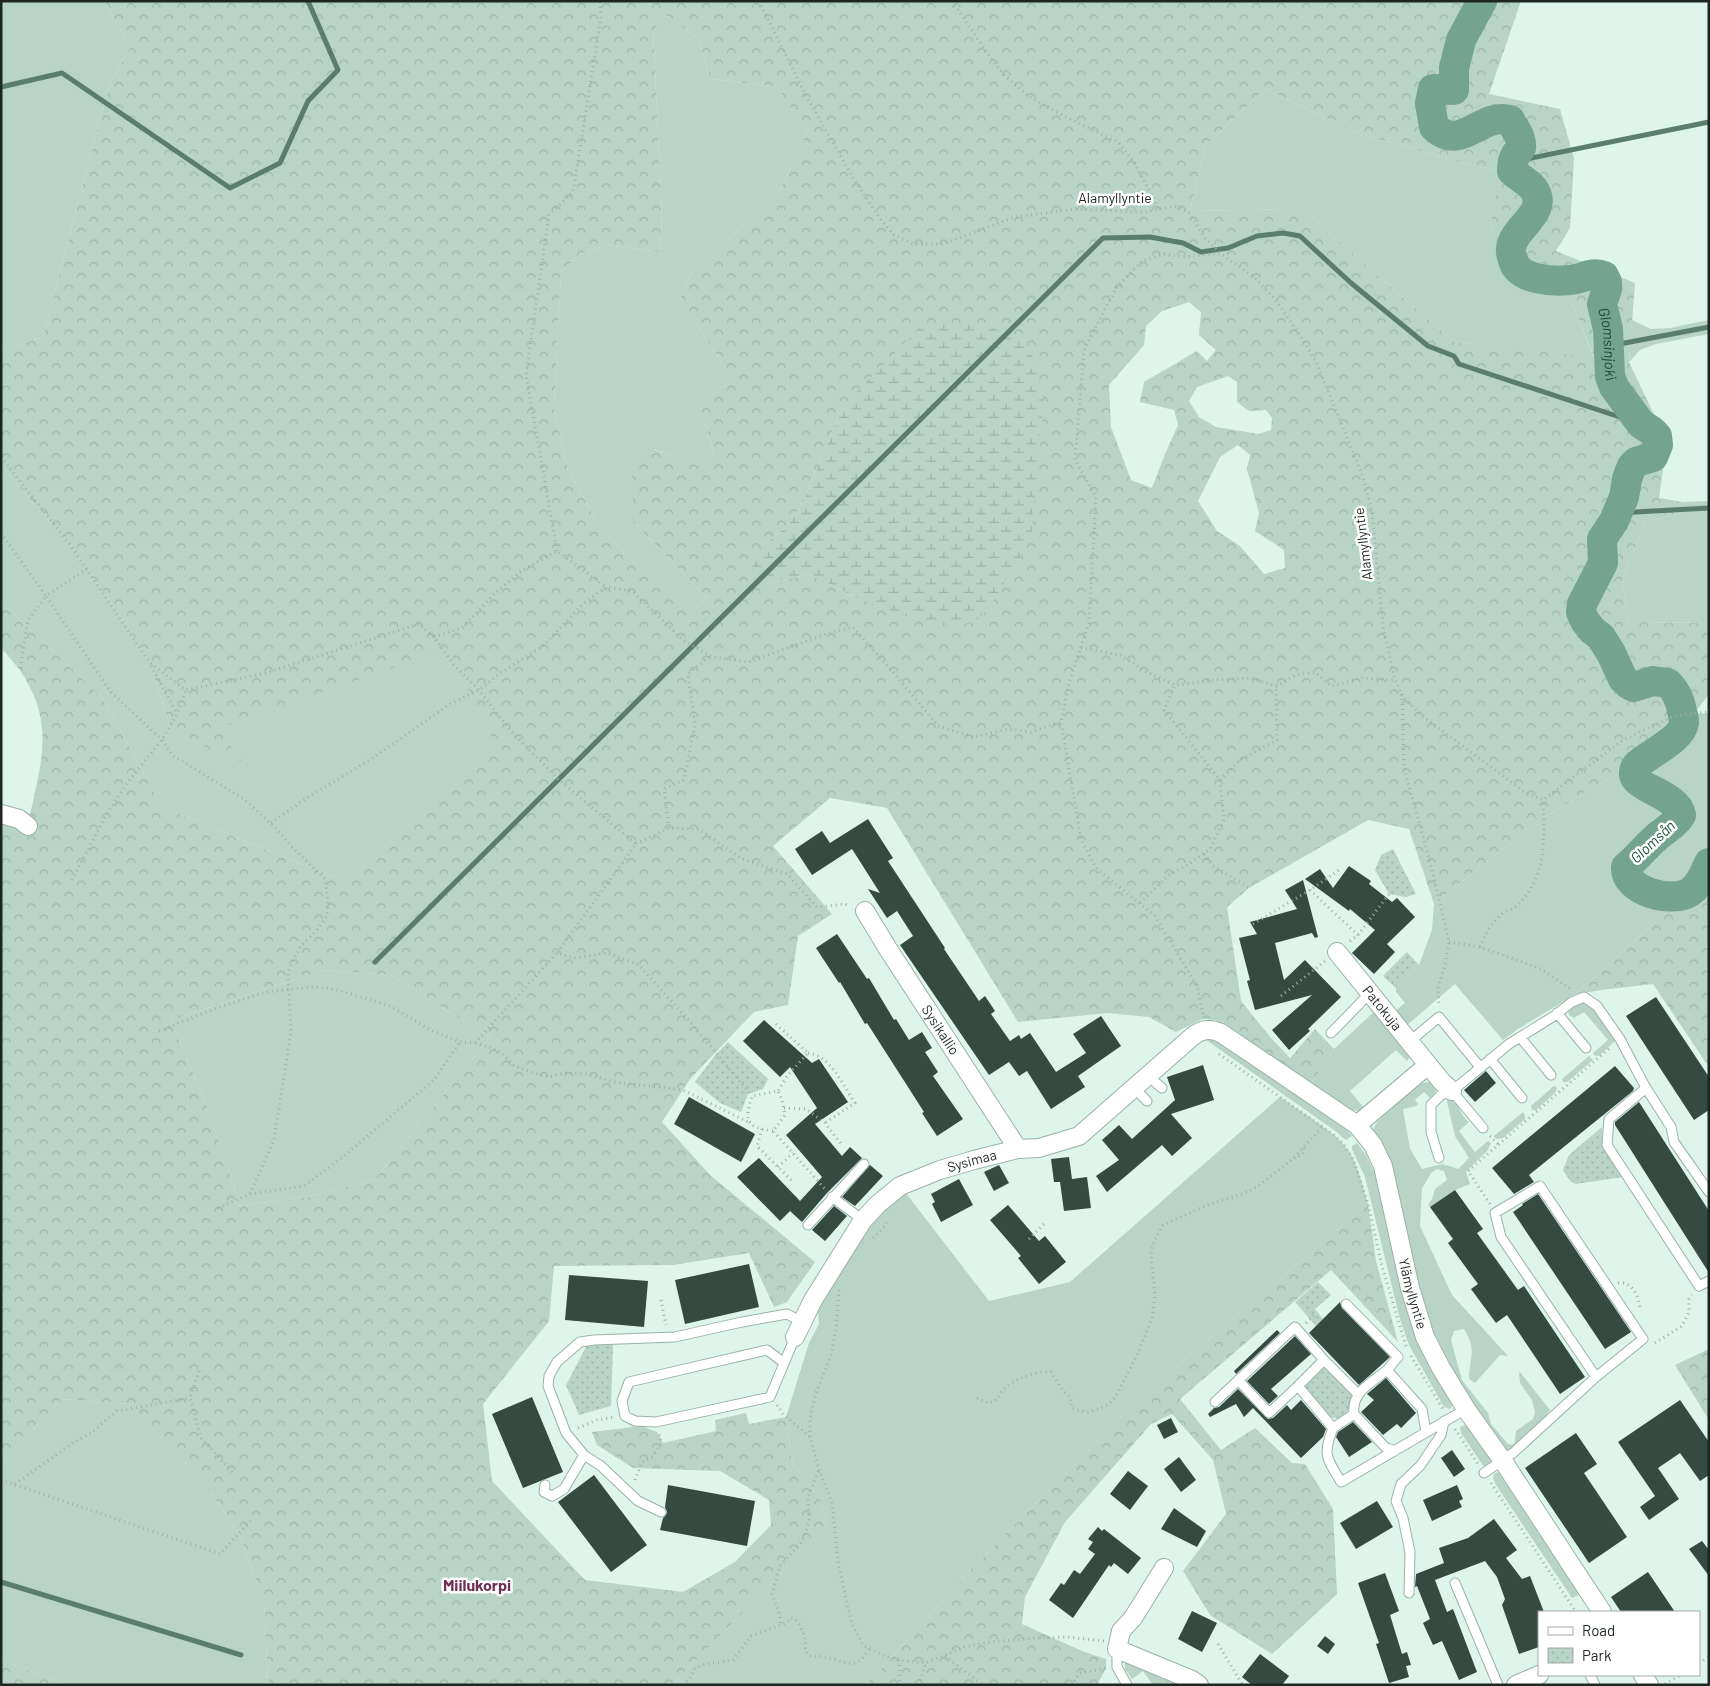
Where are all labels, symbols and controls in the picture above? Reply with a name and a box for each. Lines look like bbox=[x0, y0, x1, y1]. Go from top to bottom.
street label: Alamyllyntie bbox=[1078, 189, 1152, 206]
water label: Glomsinjoki bbox=[1595, 305, 1621, 383]
street label: Alamyllyntie bbox=[1350, 507, 1375, 582]
water label: Glomsån bbox=[1626, 816, 1679, 866]
street label: Patokuja bbox=[1359, 982, 1406, 1034]
street label: Sysikallio bbox=[919, 1001, 964, 1058]
street label: Sysimaa bbox=[945, 1146, 998, 1175]
street label: Ylämyllyntie bbox=[1396, 1256, 1431, 1331]
district label: Miilukorpi bbox=[443, 1575, 511, 1594]
legend bbox=[1538, 1611, 1700, 1676]
text: Road bbox=[1582, 1621, 1615, 1639]
text: Park bbox=[1582, 1646, 1612, 1664]

